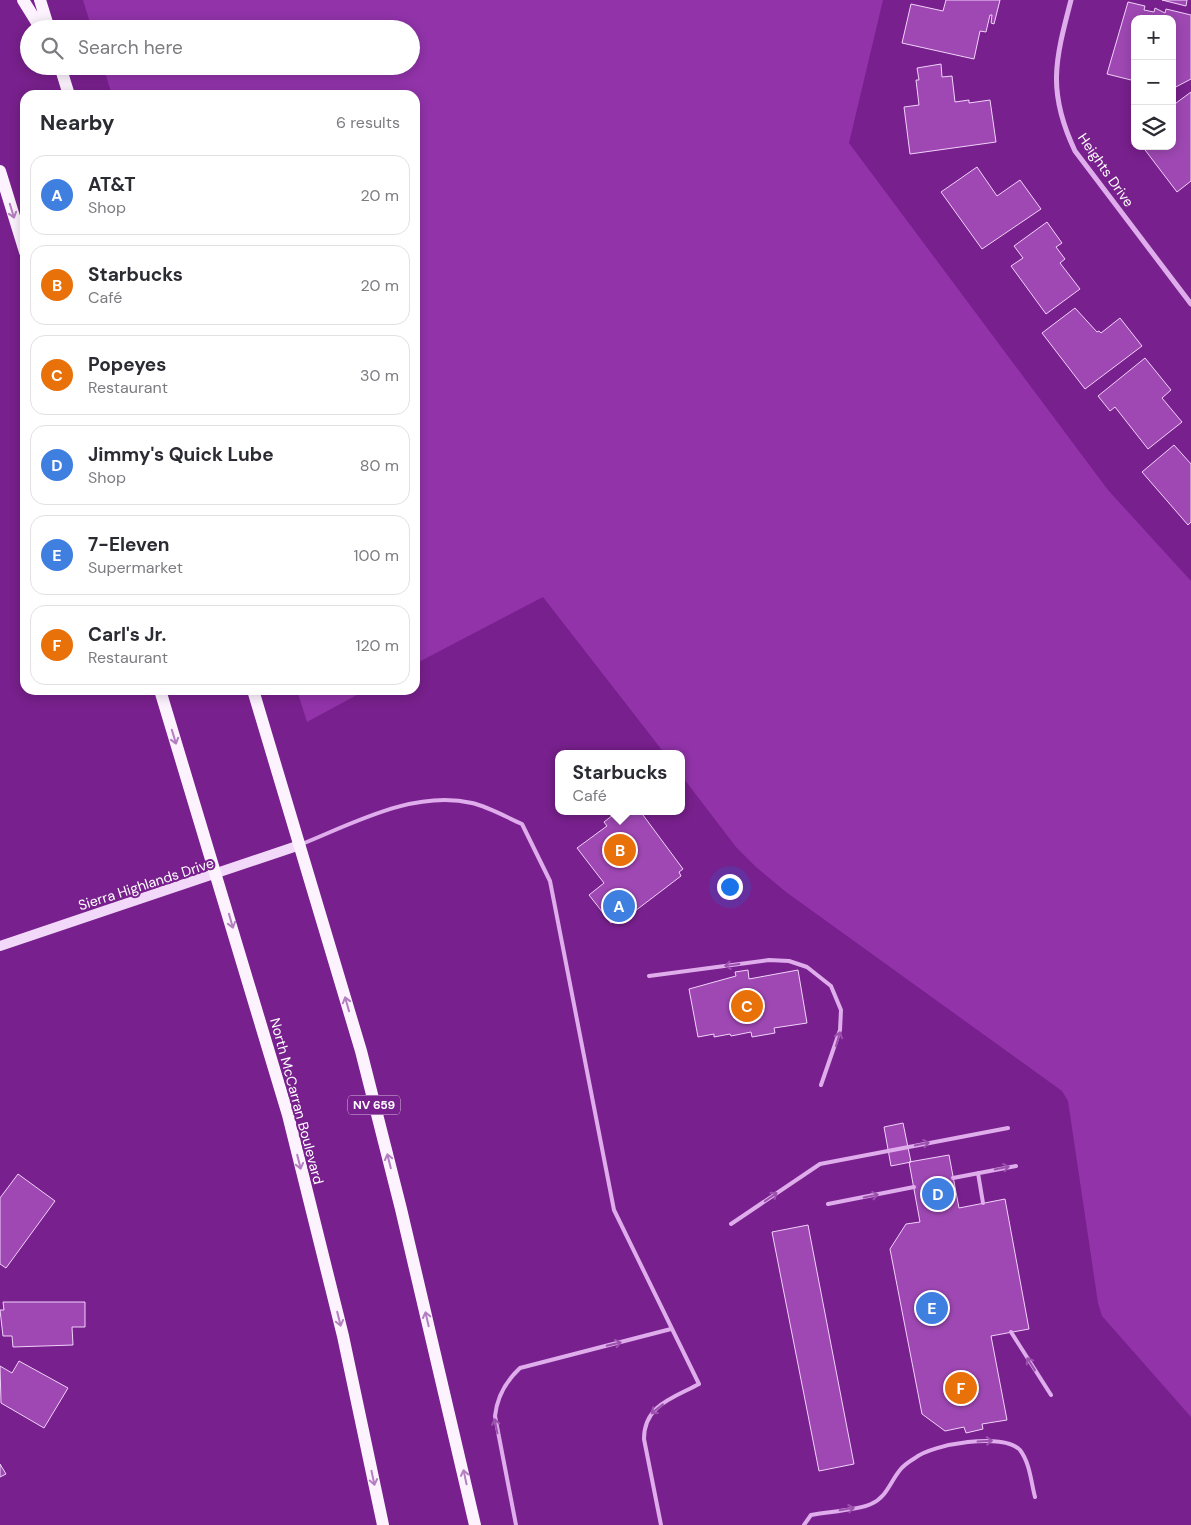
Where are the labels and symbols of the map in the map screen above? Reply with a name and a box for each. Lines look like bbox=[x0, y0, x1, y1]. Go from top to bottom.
street label: Heights Drive bbox=[1074, 130, 1138, 210]
one-way arrow bbox=[8, 203, 18, 219]
one-way arrow bbox=[170, 728, 180, 744]
pin: B bbox=[604, 831, 636, 869]
street label: Sierra Highlands Drive bbox=[76, 854, 216, 914]
your location bbox=[717, 874, 743, 900]
pin: A bbox=[603, 887, 635, 925]
one-way arrow bbox=[226, 913, 236, 929]
one-way arrow bbox=[724, 960, 740, 970]
pin: C bbox=[731, 987, 763, 1025]
one-way arrow bbox=[342, 997, 352, 1013]
street label: North McCarran Boulevard bbox=[266, 1016, 328, 1186]
one-way arrow bbox=[833, 1032, 843, 1048]
road number: NV 659 bbox=[348, 1096, 400, 1114]
one-way arrow bbox=[913, 1139, 929, 1148]
one-way arrow bbox=[295, 1153, 304, 1169]
one-way arrow bbox=[384, 1154, 393, 1170]
one-way arrow bbox=[993, 1163, 1009, 1173]
pin: D bbox=[922, 1175, 954, 1213]
one-way arrow bbox=[862, 1191, 878, 1200]
one-way arrow bbox=[764, 1192, 778, 1202]
pin: E bbox=[916, 1289, 948, 1327]
one-way arrow bbox=[335, 1311, 344, 1327]
one-way arrow bbox=[422, 1312, 431, 1328]
one-way arrow bbox=[605, 1339, 621, 1348]
one-way arrow bbox=[1025, 1357, 1035, 1371]
pin: F bbox=[945, 1369, 977, 1407]
one-way arrow bbox=[651, 1403, 664, 1414]
one-way arrow bbox=[491, 1418, 501, 1434]
one-way arrow bbox=[976, 1436, 992, 1445]
one-way arrow bbox=[369, 1470, 378, 1486]
one-way arrow bbox=[459, 1470, 469, 1486]
one-way arrow bbox=[839, 1503, 855, 1513]

